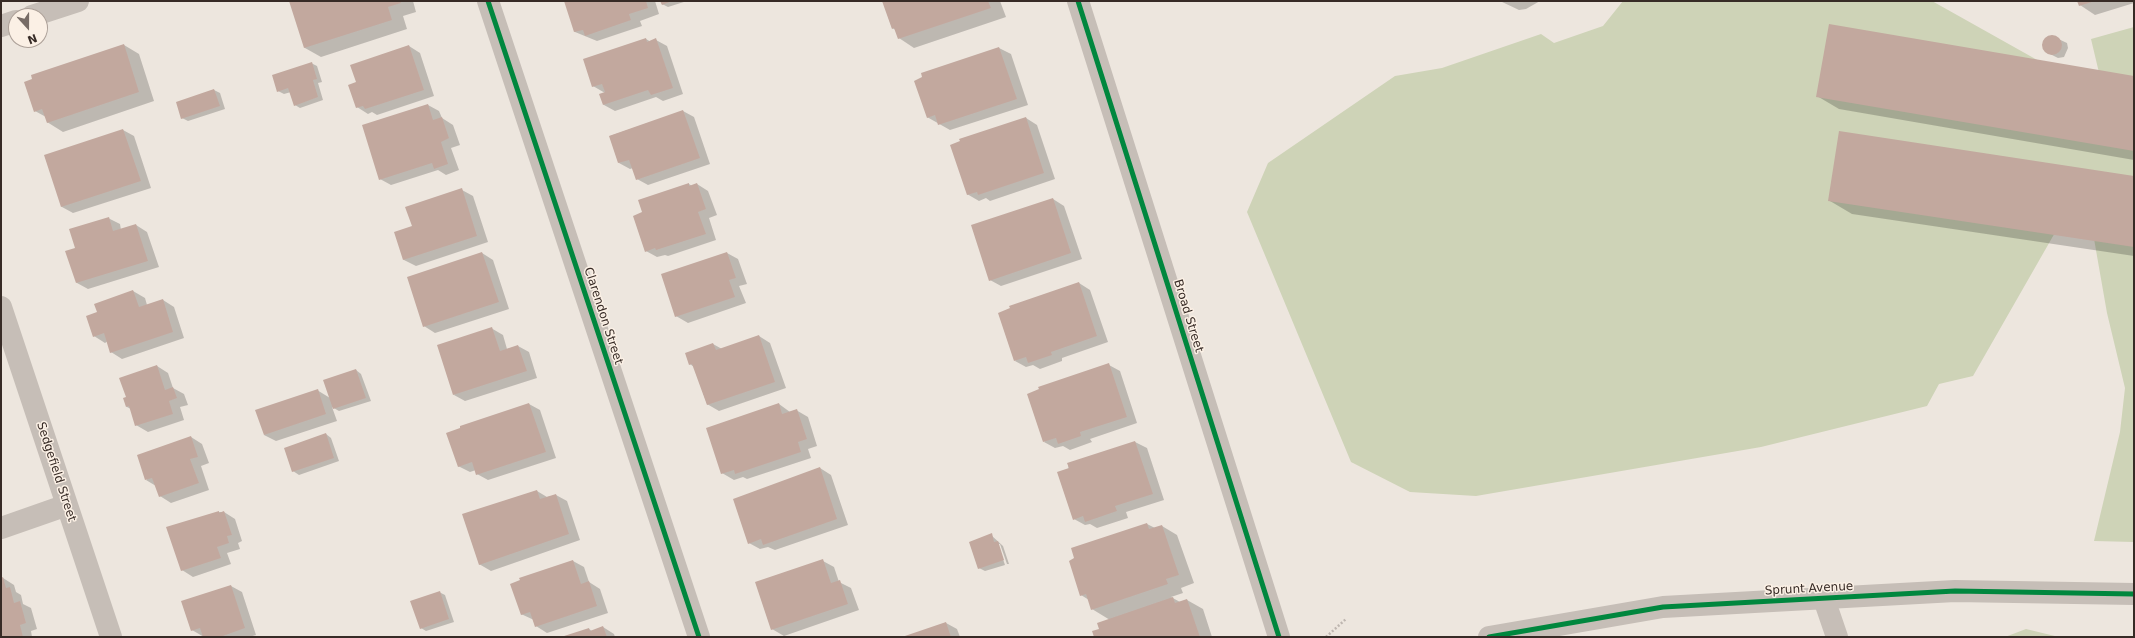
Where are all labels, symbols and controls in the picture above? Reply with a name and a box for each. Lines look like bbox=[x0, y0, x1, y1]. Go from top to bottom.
north arrow bbox=[8, 8, 48, 48]
text: N bbox=[25, 31, 39, 46]
street label: Clarendon Street bbox=[580, 265, 626, 367]
street label: Broad Street bbox=[1170, 278, 1206, 354]
street label: Sedgefield Street bbox=[33, 420, 79, 524]
street label: Sprunt Avenue bbox=[1764, 579, 1854, 599]

